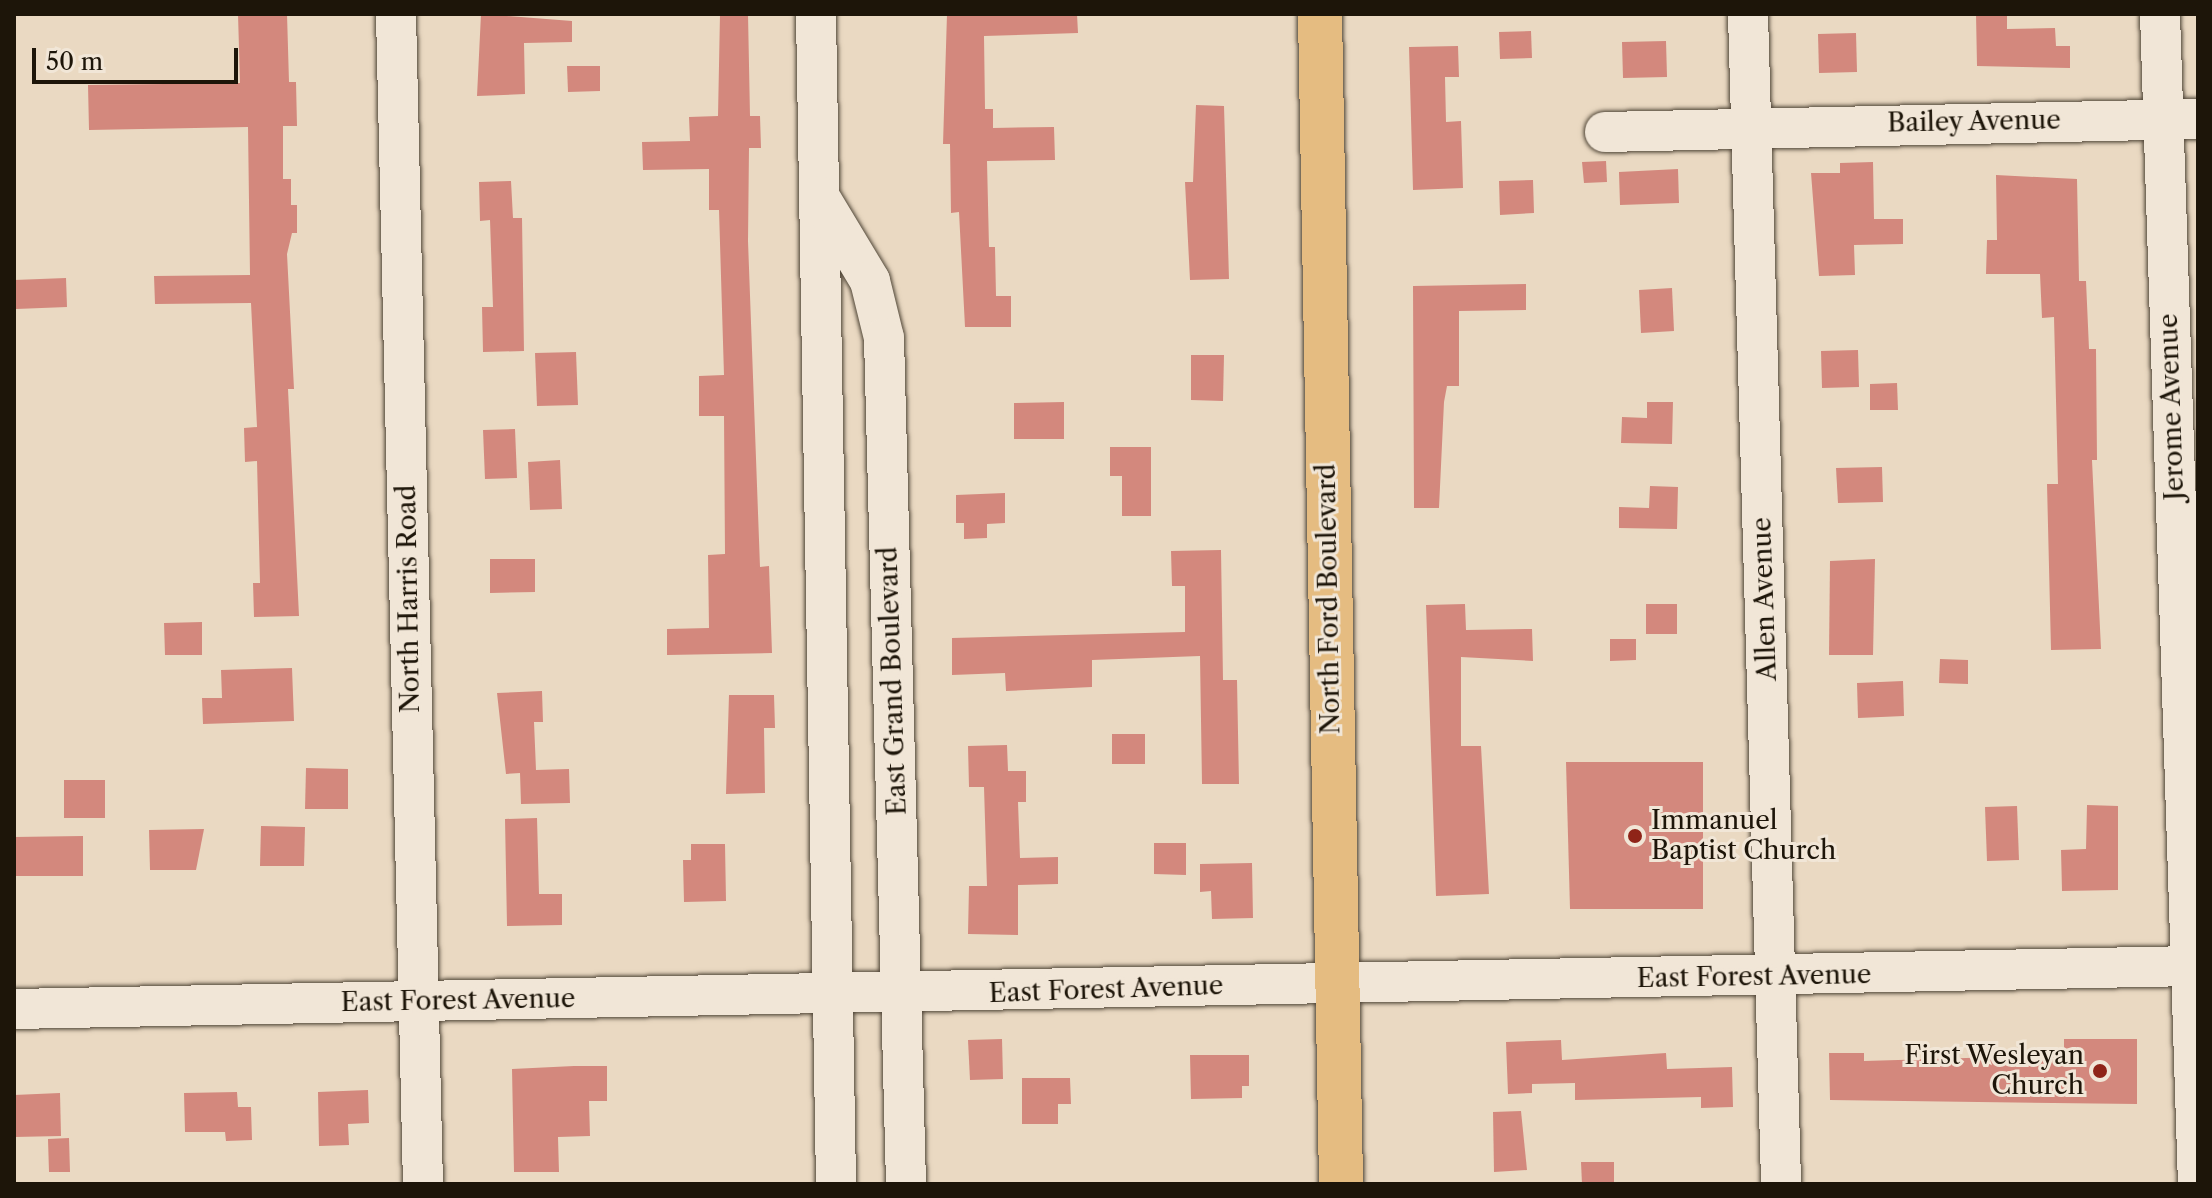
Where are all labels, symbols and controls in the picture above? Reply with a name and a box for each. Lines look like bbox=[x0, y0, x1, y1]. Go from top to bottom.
scale bar bbox=[36, 32, 242, 82]
text: 50 m bbox=[46, 47, 103, 76]
street label: Bailey Avenue bbox=[1886, 105, 2062, 139]
street label: Jerome Avenue bbox=[2153, 312, 2191, 502]
street label: North Ford Boulevard bbox=[1311, 463, 1347, 735]
street label: North Harris Road bbox=[391, 485, 427, 713]
street label: Allen Avenue bbox=[1747, 516, 1783, 682]
street label: East Grand Boulevard bbox=[873, 546, 913, 816]
place label: Immanuel Baptist Church bbox=[1651, 805, 1836, 866]
marker: Immanuel Baptist Church bbox=[1626, 827, 1644, 845]
street label: East Forest Avenue bbox=[1636, 959, 1872, 995]
street label: East Forest Avenue bbox=[988, 970, 1224, 1010]
street label: East Forest Avenue bbox=[340, 983, 576, 1019]
place label: First Wesleyan Church bbox=[1903, 1040, 2084, 1102]
marker: First Wesleyan Church bbox=[2091, 1062, 2109, 1080]

